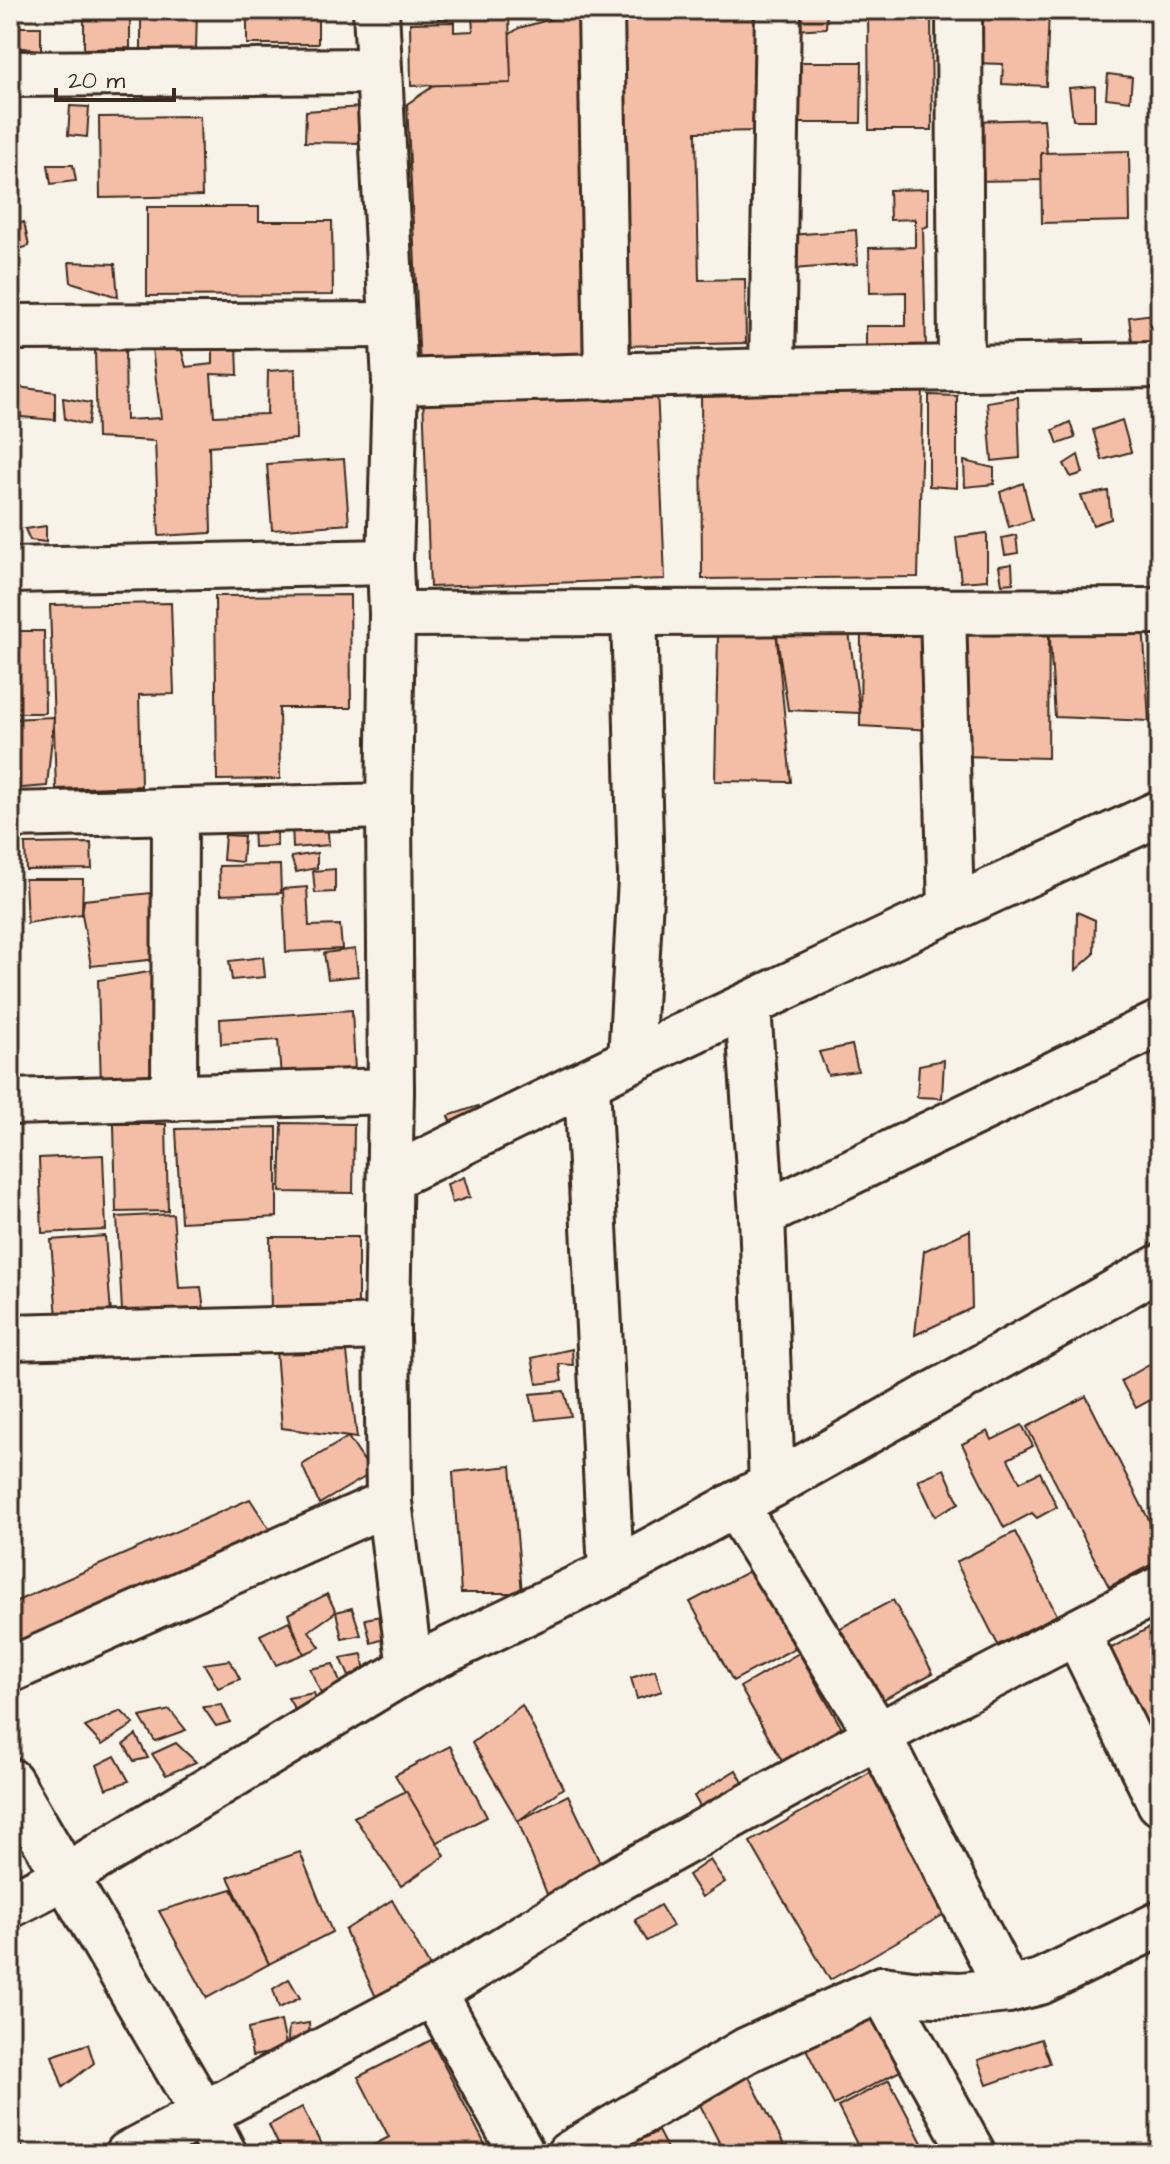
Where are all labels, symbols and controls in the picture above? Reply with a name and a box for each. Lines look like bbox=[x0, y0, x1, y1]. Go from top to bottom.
scale bar bbox=[56, 52, 174, 102]
text: 20 m bbox=[68, 64, 125, 98]

